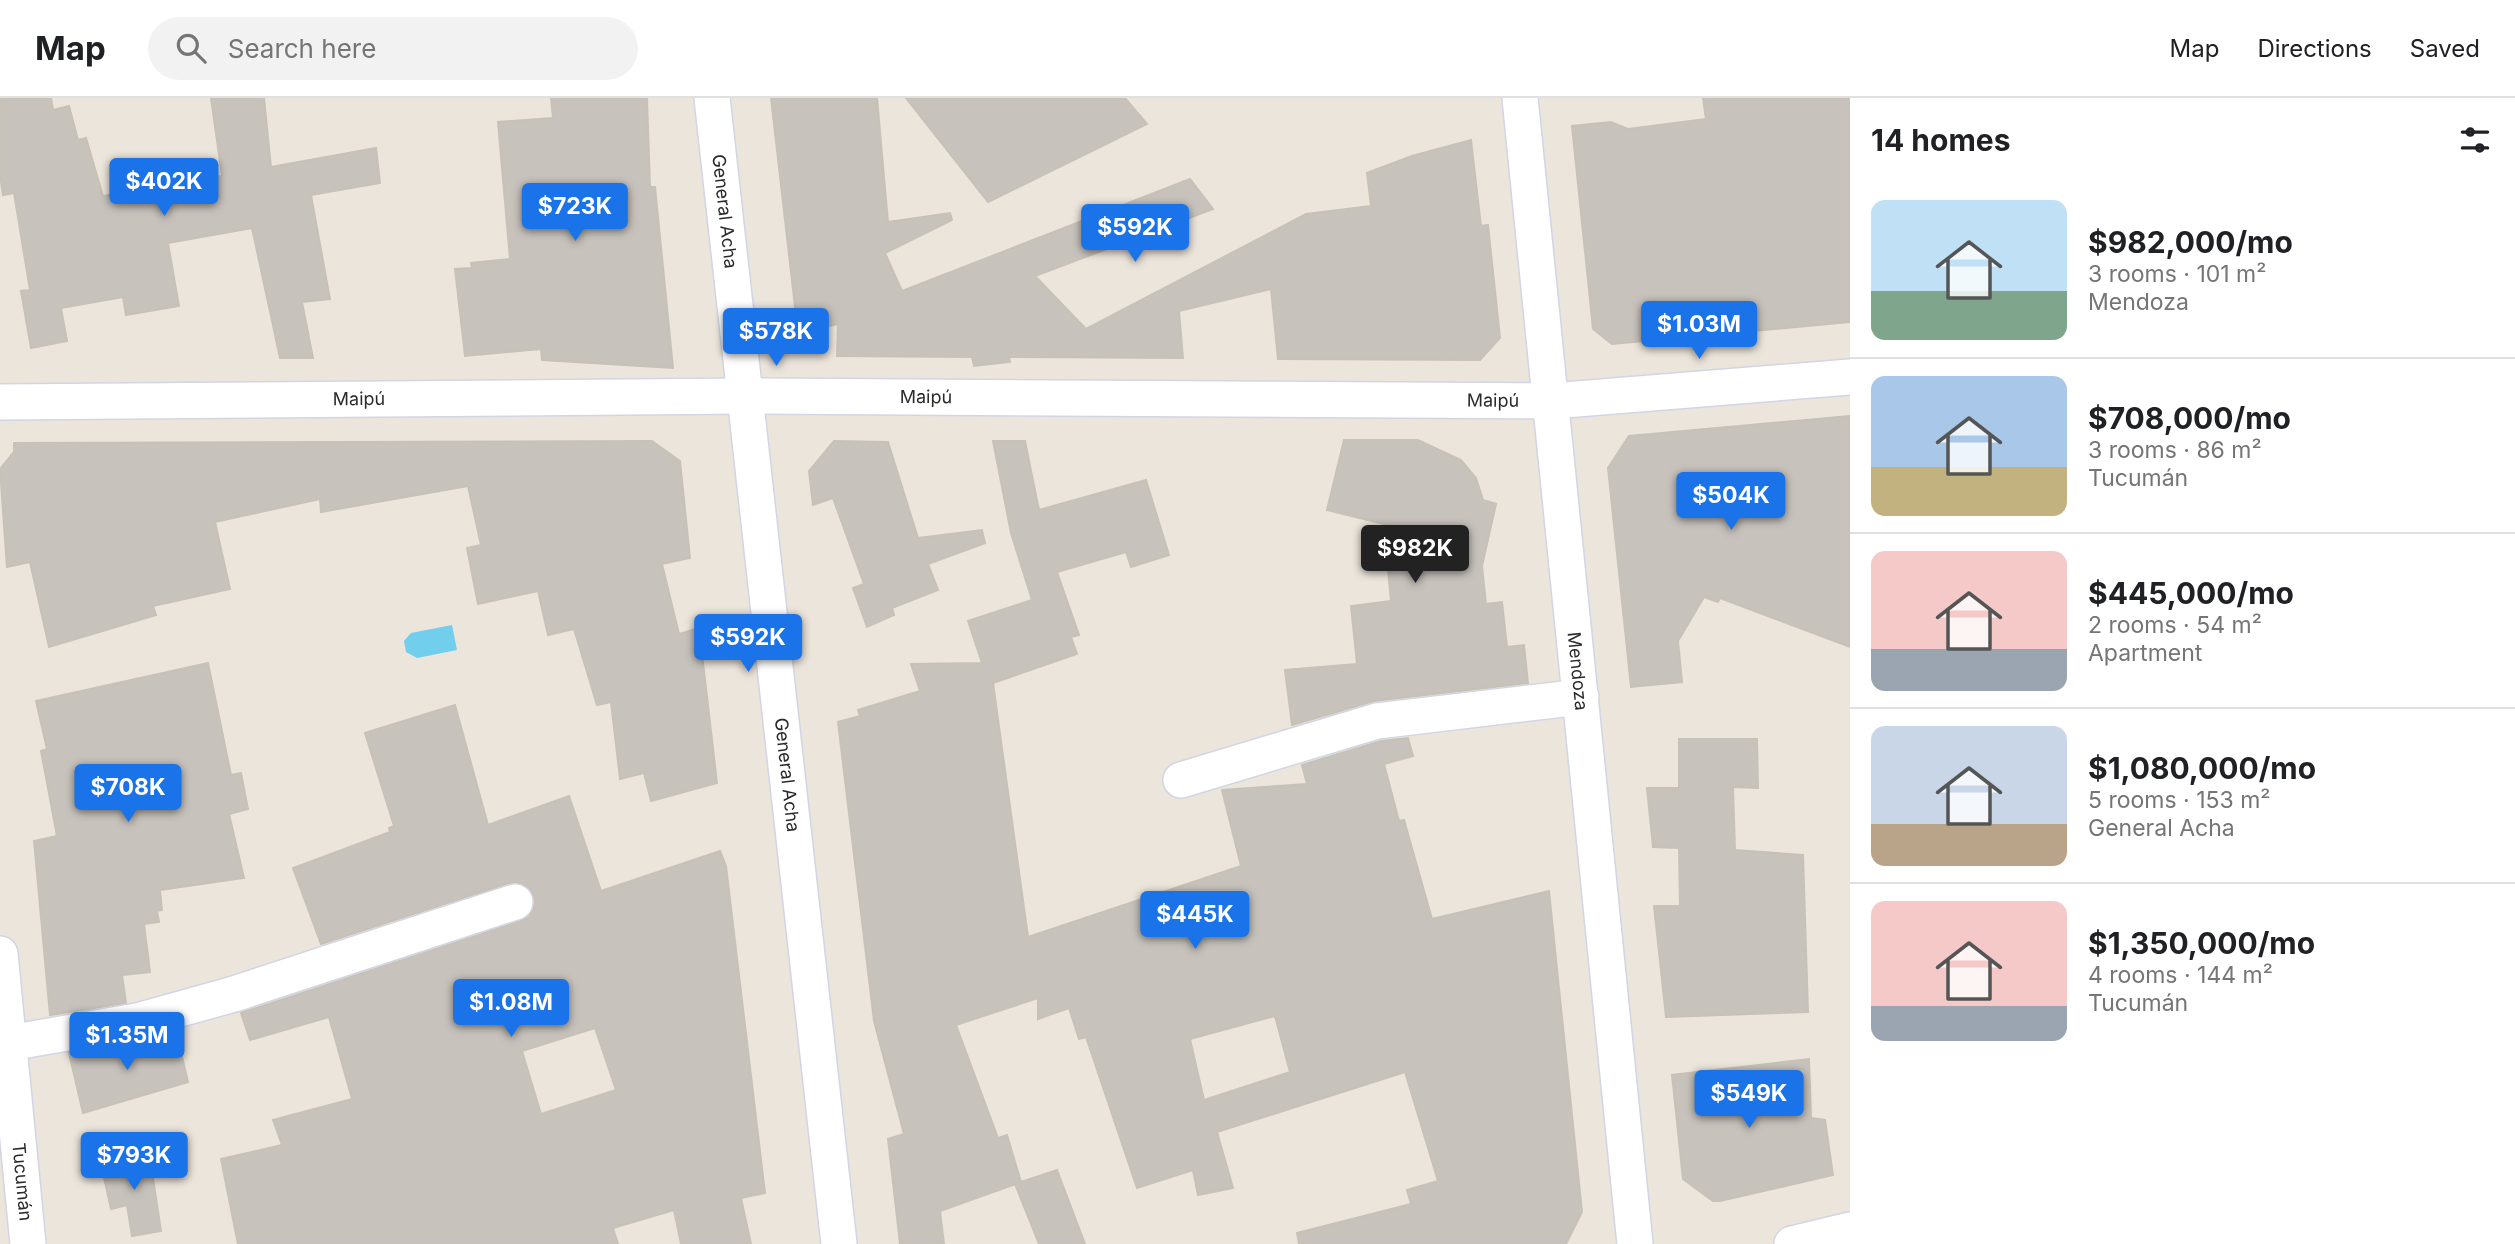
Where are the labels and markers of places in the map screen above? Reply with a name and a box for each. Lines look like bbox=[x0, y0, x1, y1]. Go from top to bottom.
pin: $402K bbox=[115, 158, 213, 218]
pin: $723K bbox=[526, 184, 624, 243]
pin: $592K bbox=[1086, 204, 1184, 264]
pin: $1.03M bbox=[1642, 302, 1756, 361]
pin: $578K bbox=[727, 308, 825, 368]
pin: $504K bbox=[1682, 472, 1780, 532]
pin: $982K bbox=[1366, 526, 1464, 585]
pin: $592K bbox=[699, 614, 797, 674]
pin: $708K bbox=[79, 764, 177, 824]
pin: $445K bbox=[1146, 892, 1244, 951]
pin: $1.08M bbox=[454, 979, 568, 1039]
pin: $1.35M bbox=[70, 1012, 184, 1072]
pin: $549K bbox=[1700, 1070, 1798, 1130]
pin: $793K bbox=[85, 1132, 183, 1192]

